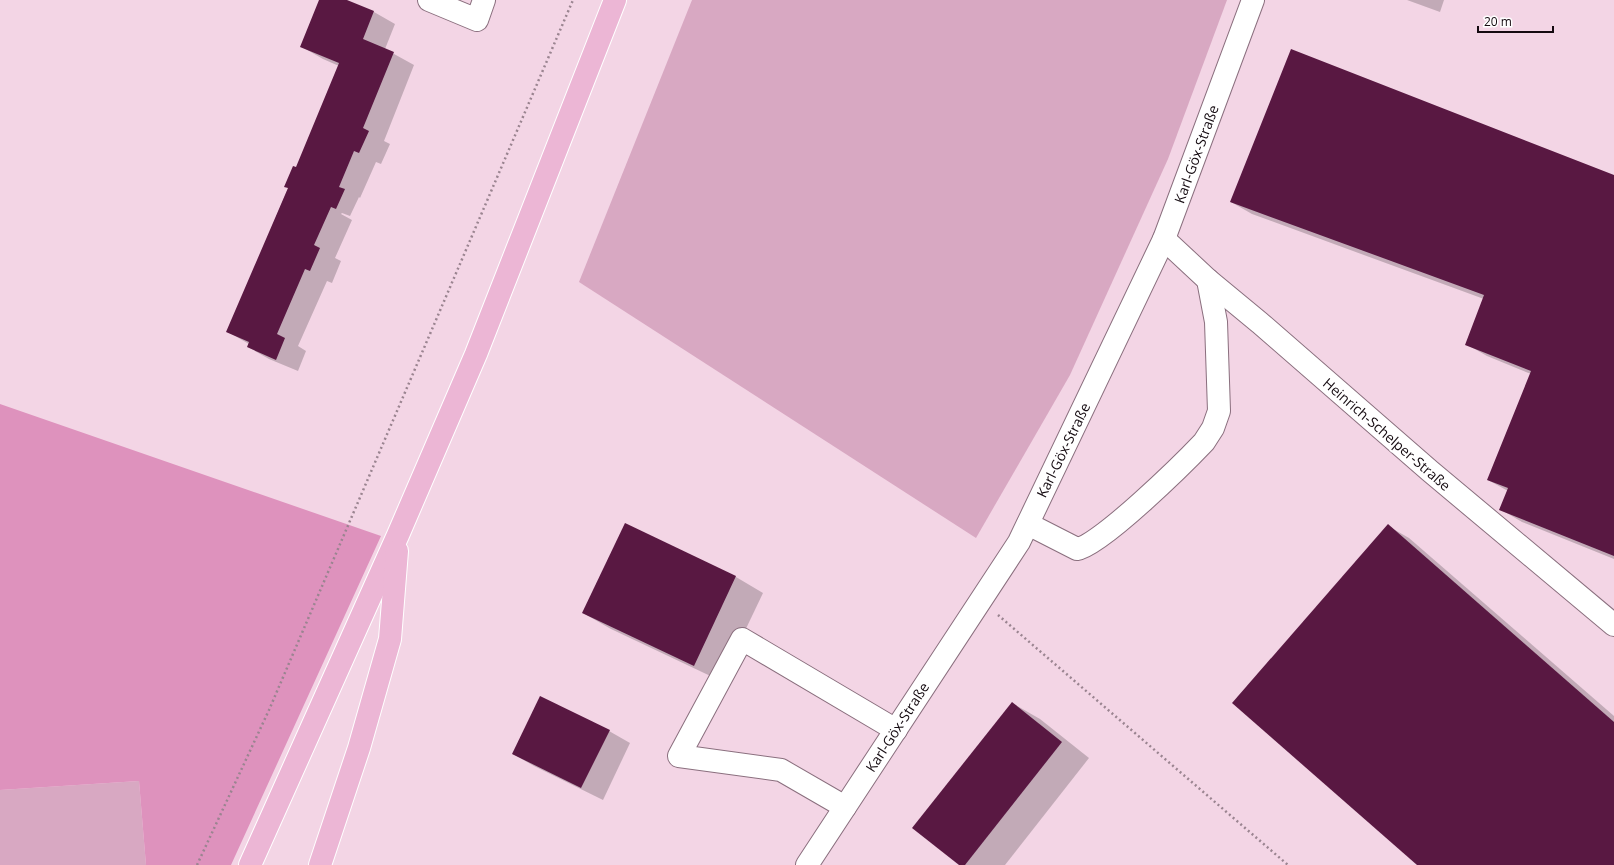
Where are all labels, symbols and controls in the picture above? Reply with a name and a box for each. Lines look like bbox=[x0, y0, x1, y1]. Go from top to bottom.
scale bar bbox=[1478, 8, 1553, 34]
text: 20 m bbox=[1484, 13, 1512, 30]
street label: Karl-Göx-Straße bbox=[1169, 102, 1223, 206]
street label: Heinrich-Schelper-Straße bbox=[1319, 373, 1455, 495]
street label: Karl-Göx-Straße bbox=[1032, 399, 1094, 501]
street label: Karl-Göx-Straße bbox=[861, 678, 933, 775]

